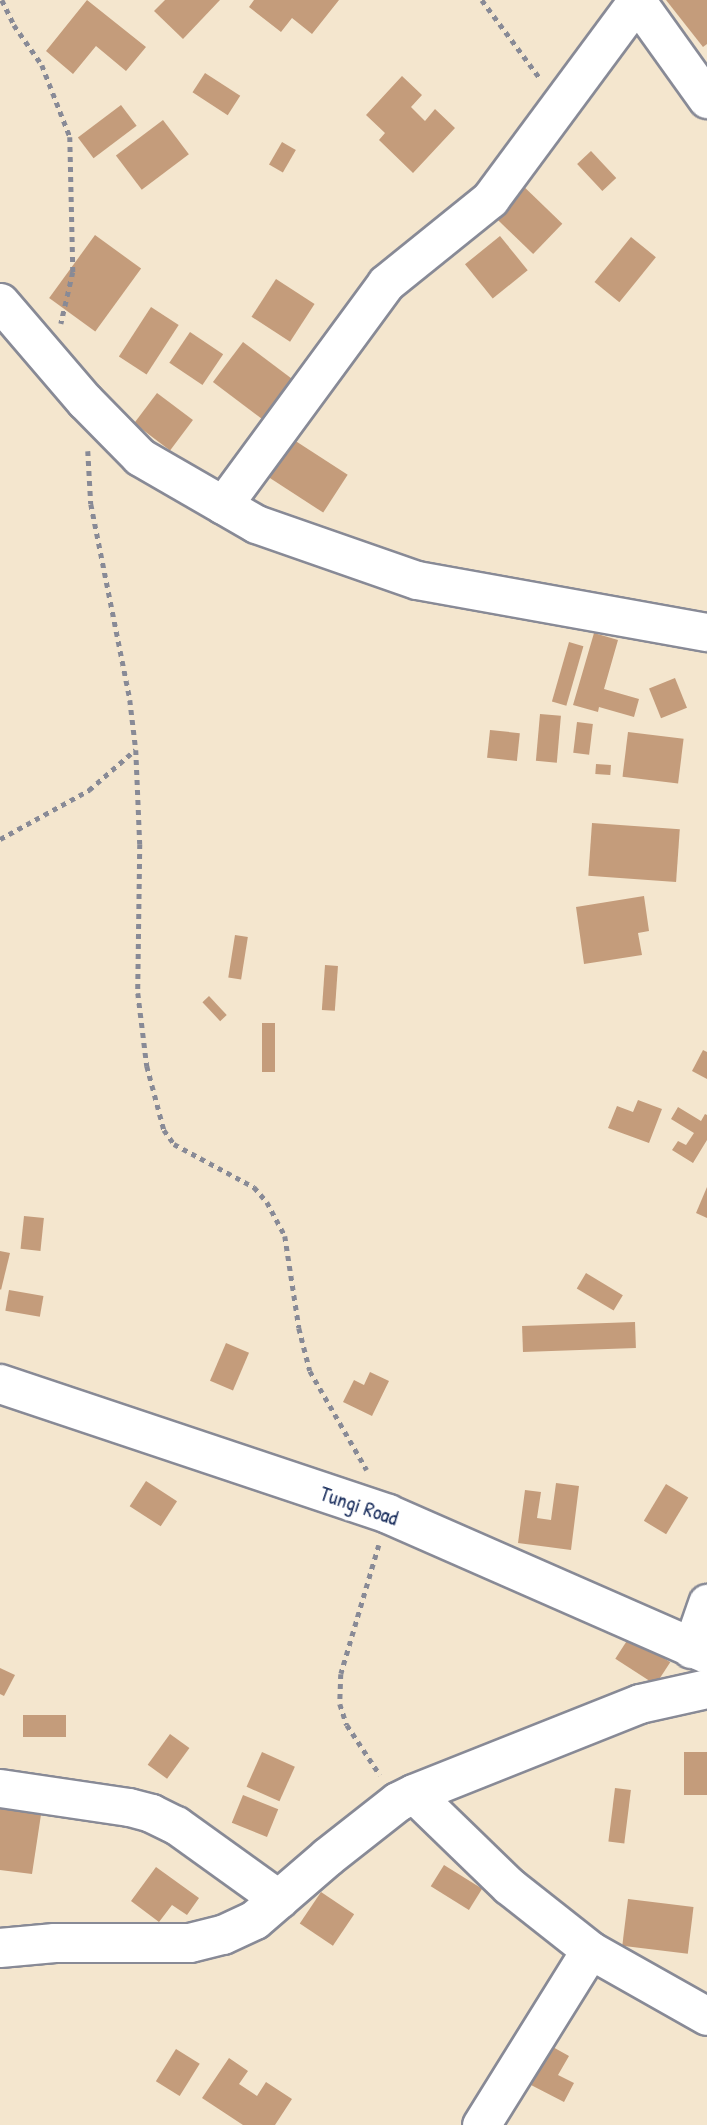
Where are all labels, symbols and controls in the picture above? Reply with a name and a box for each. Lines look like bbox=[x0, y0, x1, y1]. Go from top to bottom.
street label: Tungi Road bbox=[317, 1481, 401, 1531]

